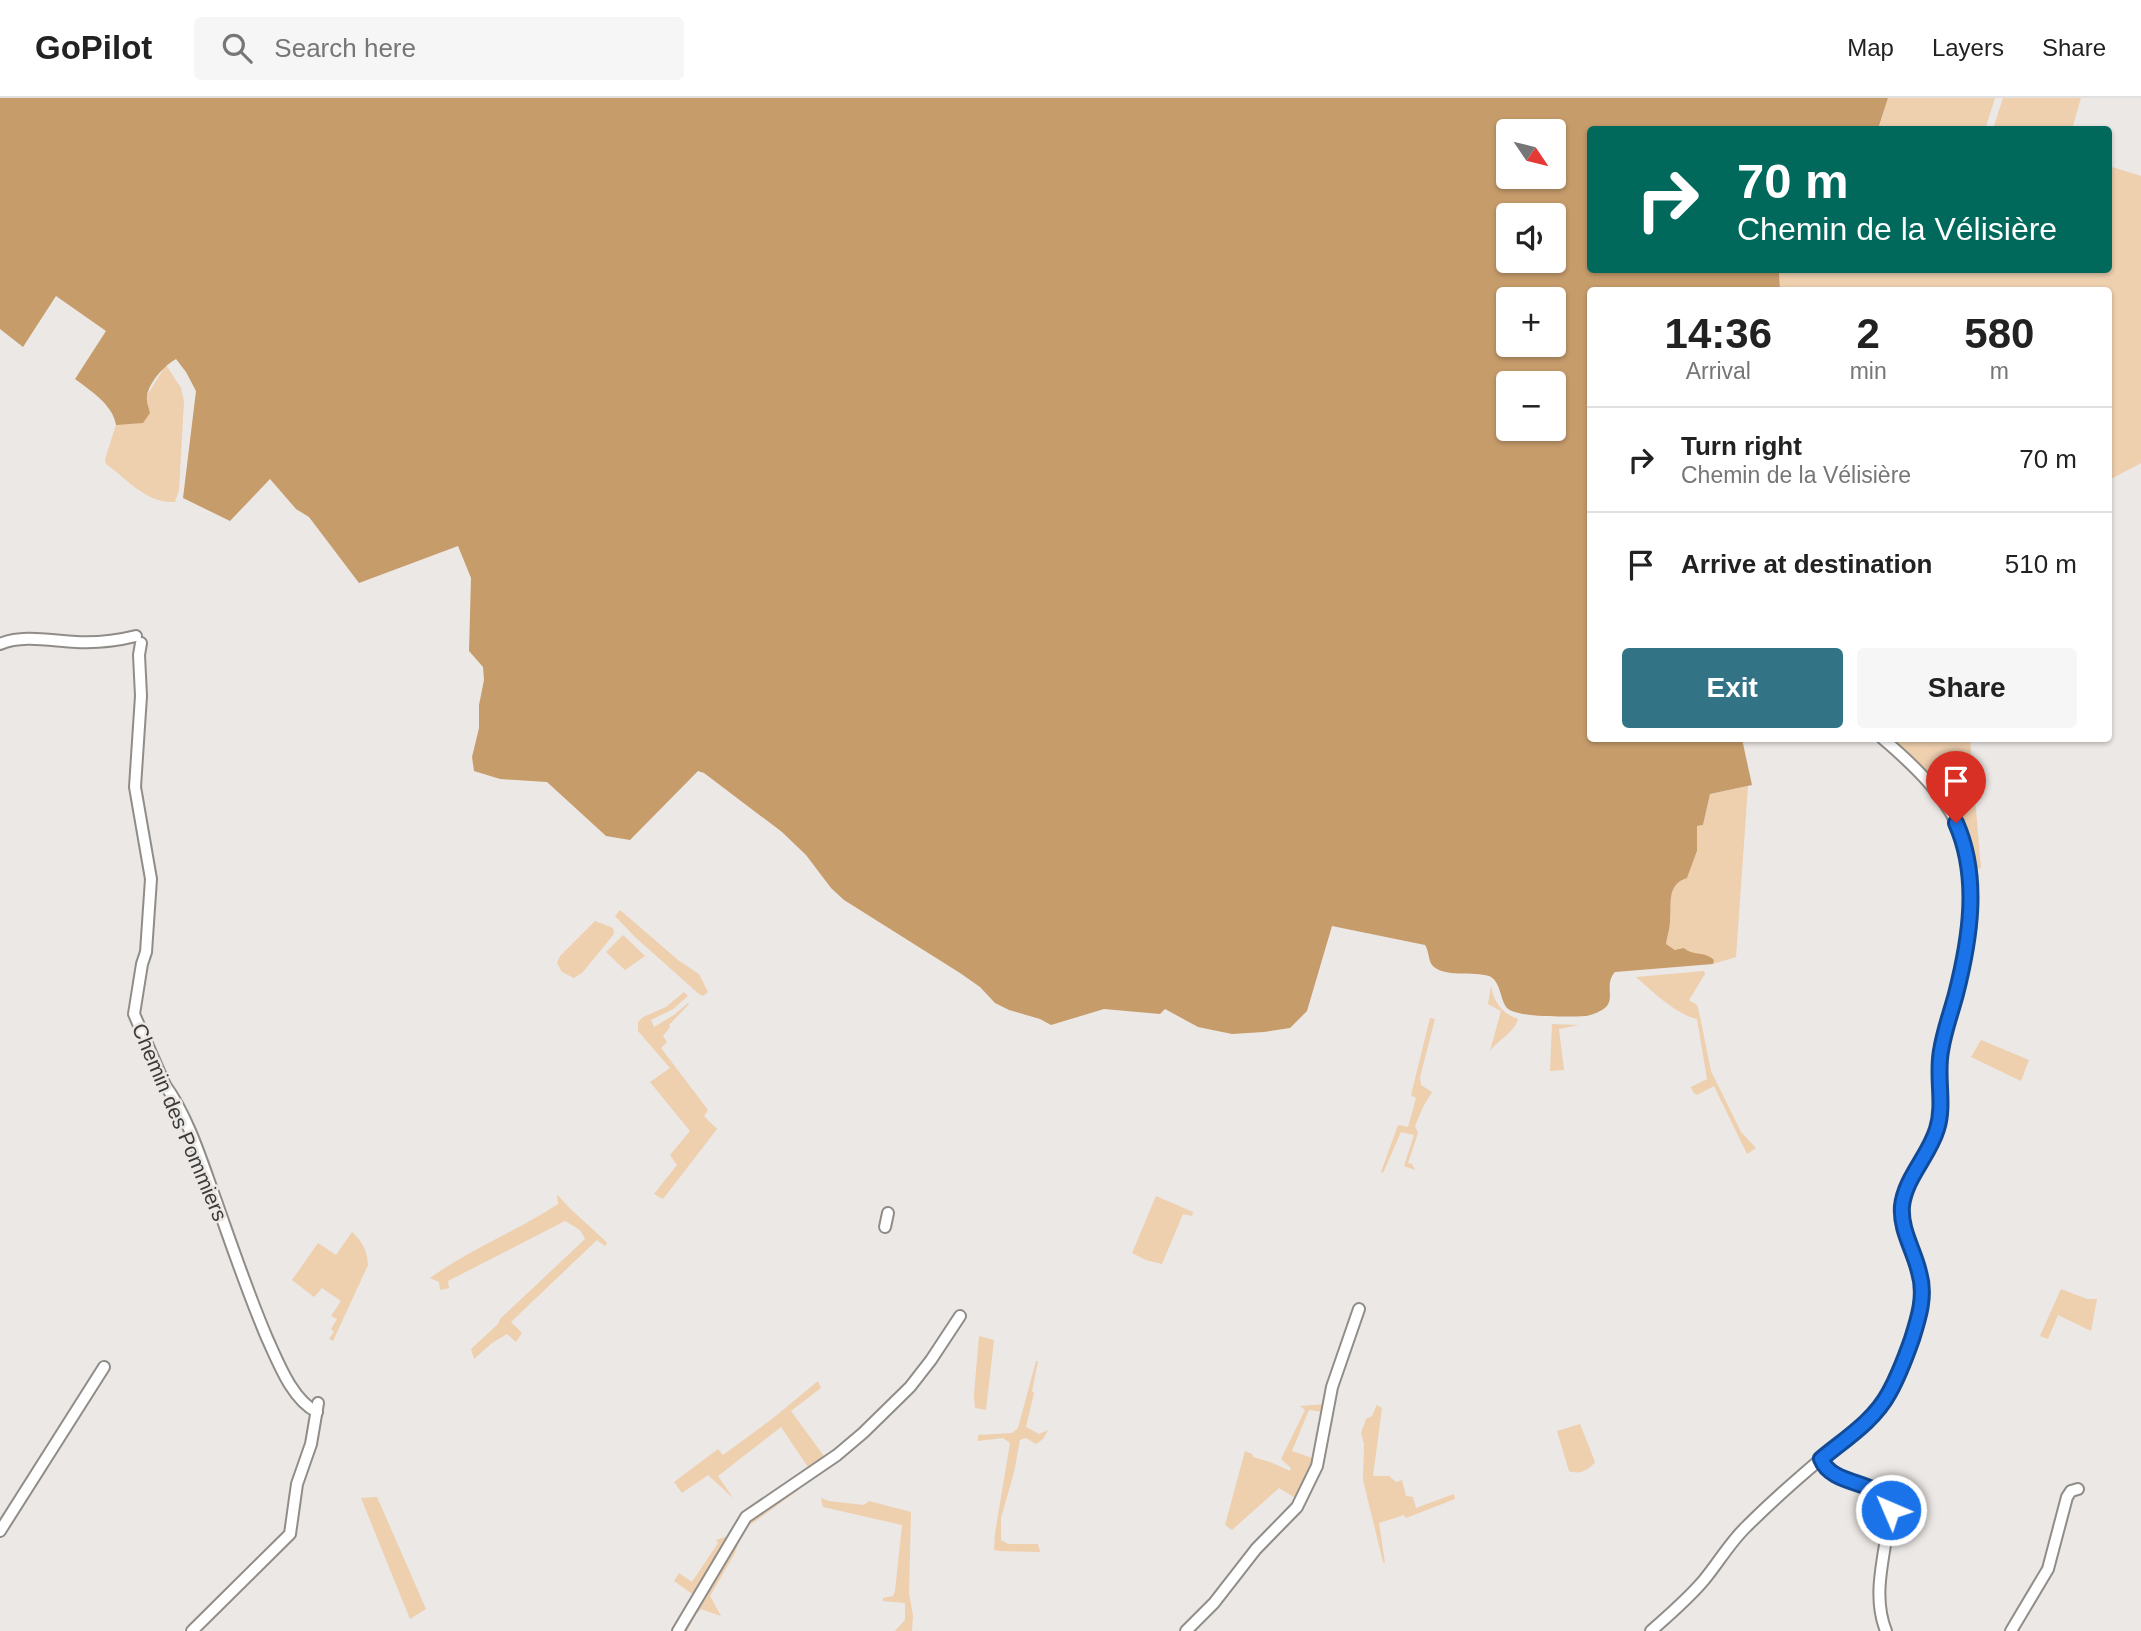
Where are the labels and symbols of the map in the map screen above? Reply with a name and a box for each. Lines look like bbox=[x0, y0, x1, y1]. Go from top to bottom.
north arrow bbox=[1496, 119, 1566, 189]
pin bbox=[1926, 751, 1986, 823]
street label: Chemin des Pommiers bbox=[128, 1020, 232, 1224]
position arrow bbox=[1854, 1473, 1928, 1547]

